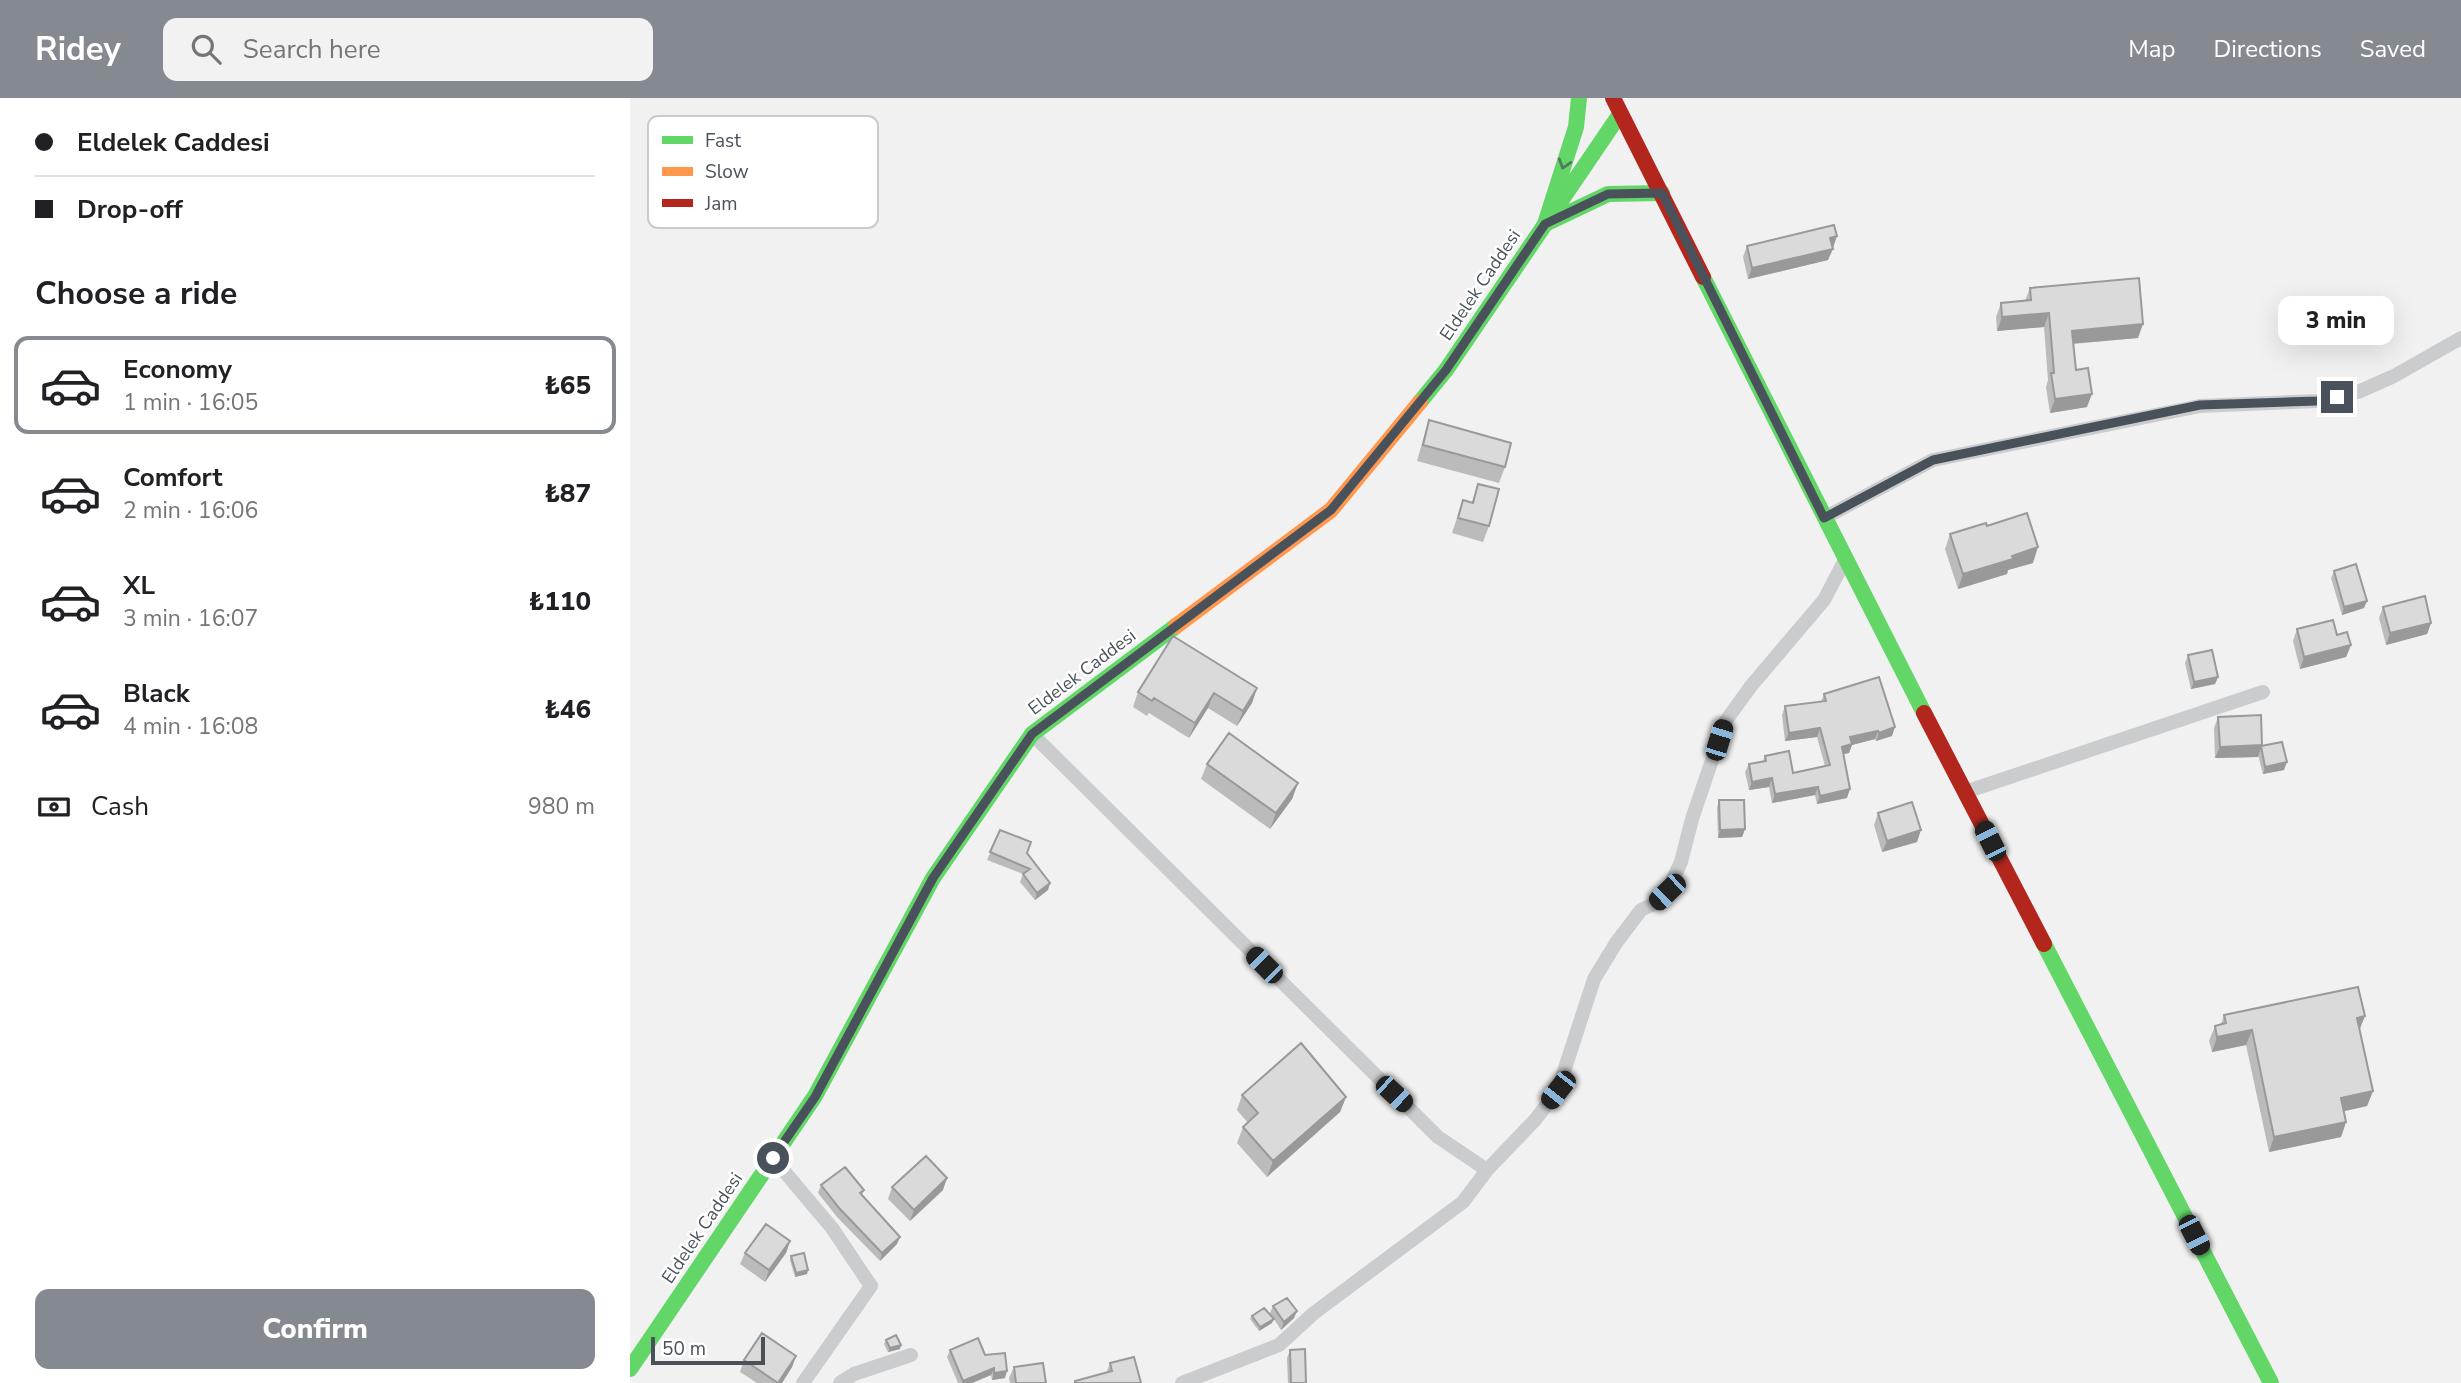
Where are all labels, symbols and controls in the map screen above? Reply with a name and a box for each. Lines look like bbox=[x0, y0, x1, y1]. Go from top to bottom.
search box bbox=[163, 18, 653, 81]
text: Ridey bbox=[35, 27, 121, 72]
icon: search bbox=[187, 30, 225, 68]
text: Search here bbox=[243, 32, 381, 67]
text: Map bbox=[2128, 33, 2175, 65]
text: Directions bbox=[2213, 33, 2322, 65]
text: Saved bbox=[2360, 33, 2426, 65]
legend bbox=[648, 116, 878, 228]
text: Eldelek Caddesi bbox=[77, 125, 270, 160]
text: Fast bbox=[705, 128, 741, 154]
one-way arrow bbox=[1557, 158, 1572, 170]
text: Slow bbox=[705, 159, 749, 185]
text: Jam bbox=[704, 191, 738, 217]
text: Drop-off bbox=[77, 192, 183, 227]
street label: Eldelek Caddesi bbox=[1434, 225, 1526, 345]
text: Choose a ride bbox=[35, 272, 237, 315]
callout: 3 min bbox=[2279, 296, 2395, 344]
text: 3 min bbox=[2306, 305, 2366, 336]
text: Economy bbox=[123, 352, 232, 387]
icon: car bbox=[39, 354, 102, 417]
text: ₺65 bbox=[544, 368, 591, 403]
route end bbox=[2321, 381, 2353, 413]
text: 1 min · 16:05 bbox=[123, 387, 258, 418]
text: Comfort bbox=[123, 460, 223, 495]
icon: car bbox=[39, 462, 102, 525]
text: ₺87 bbox=[544, 476, 591, 511]
text: 2 min · 16:06 bbox=[123, 495, 258, 526]
text: XL bbox=[123, 568, 155, 603]
icon: car bbox=[39, 570, 102, 633]
text: ₺110 bbox=[529, 584, 591, 619]
text: 3 min · 16:07 bbox=[123, 603, 258, 634]
street label: Eldelek Caddesi bbox=[1023, 624, 1141, 720]
text: Black bbox=[123, 676, 190, 711]
icon: car bbox=[39, 678, 102, 741]
text: ₺46 bbox=[544, 692, 591, 727]
text: 4 min · 16:08 bbox=[123, 711, 258, 742]
car bbox=[1703, 717, 1736, 763]
icon: cash bbox=[35, 788, 73, 826]
text: Cash bbox=[91, 789, 149, 824]
text: 980 m bbox=[528, 791, 595, 822]
car bbox=[1972, 818, 2009, 864]
car bbox=[1645, 870, 1690, 914]
car bbox=[1242, 943, 1287, 987]
car bbox=[1537, 1067, 1580, 1113]
car bbox=[1372, 1072, 1417, 1116]
route start bbox=[757, 1142, 789, 1174]
street label: Eldelek Caddesi bbox=[656, 1168, 748, 1288]
car bbox=[2176, 1212, 2213, 1258]
button: Confirm bbox=[35, 1289, 595, 1369]
scale bar bbox=[651, 1334, 765, 1366]
text: 50 m bbox=[662, 1336, 706, 1362]

